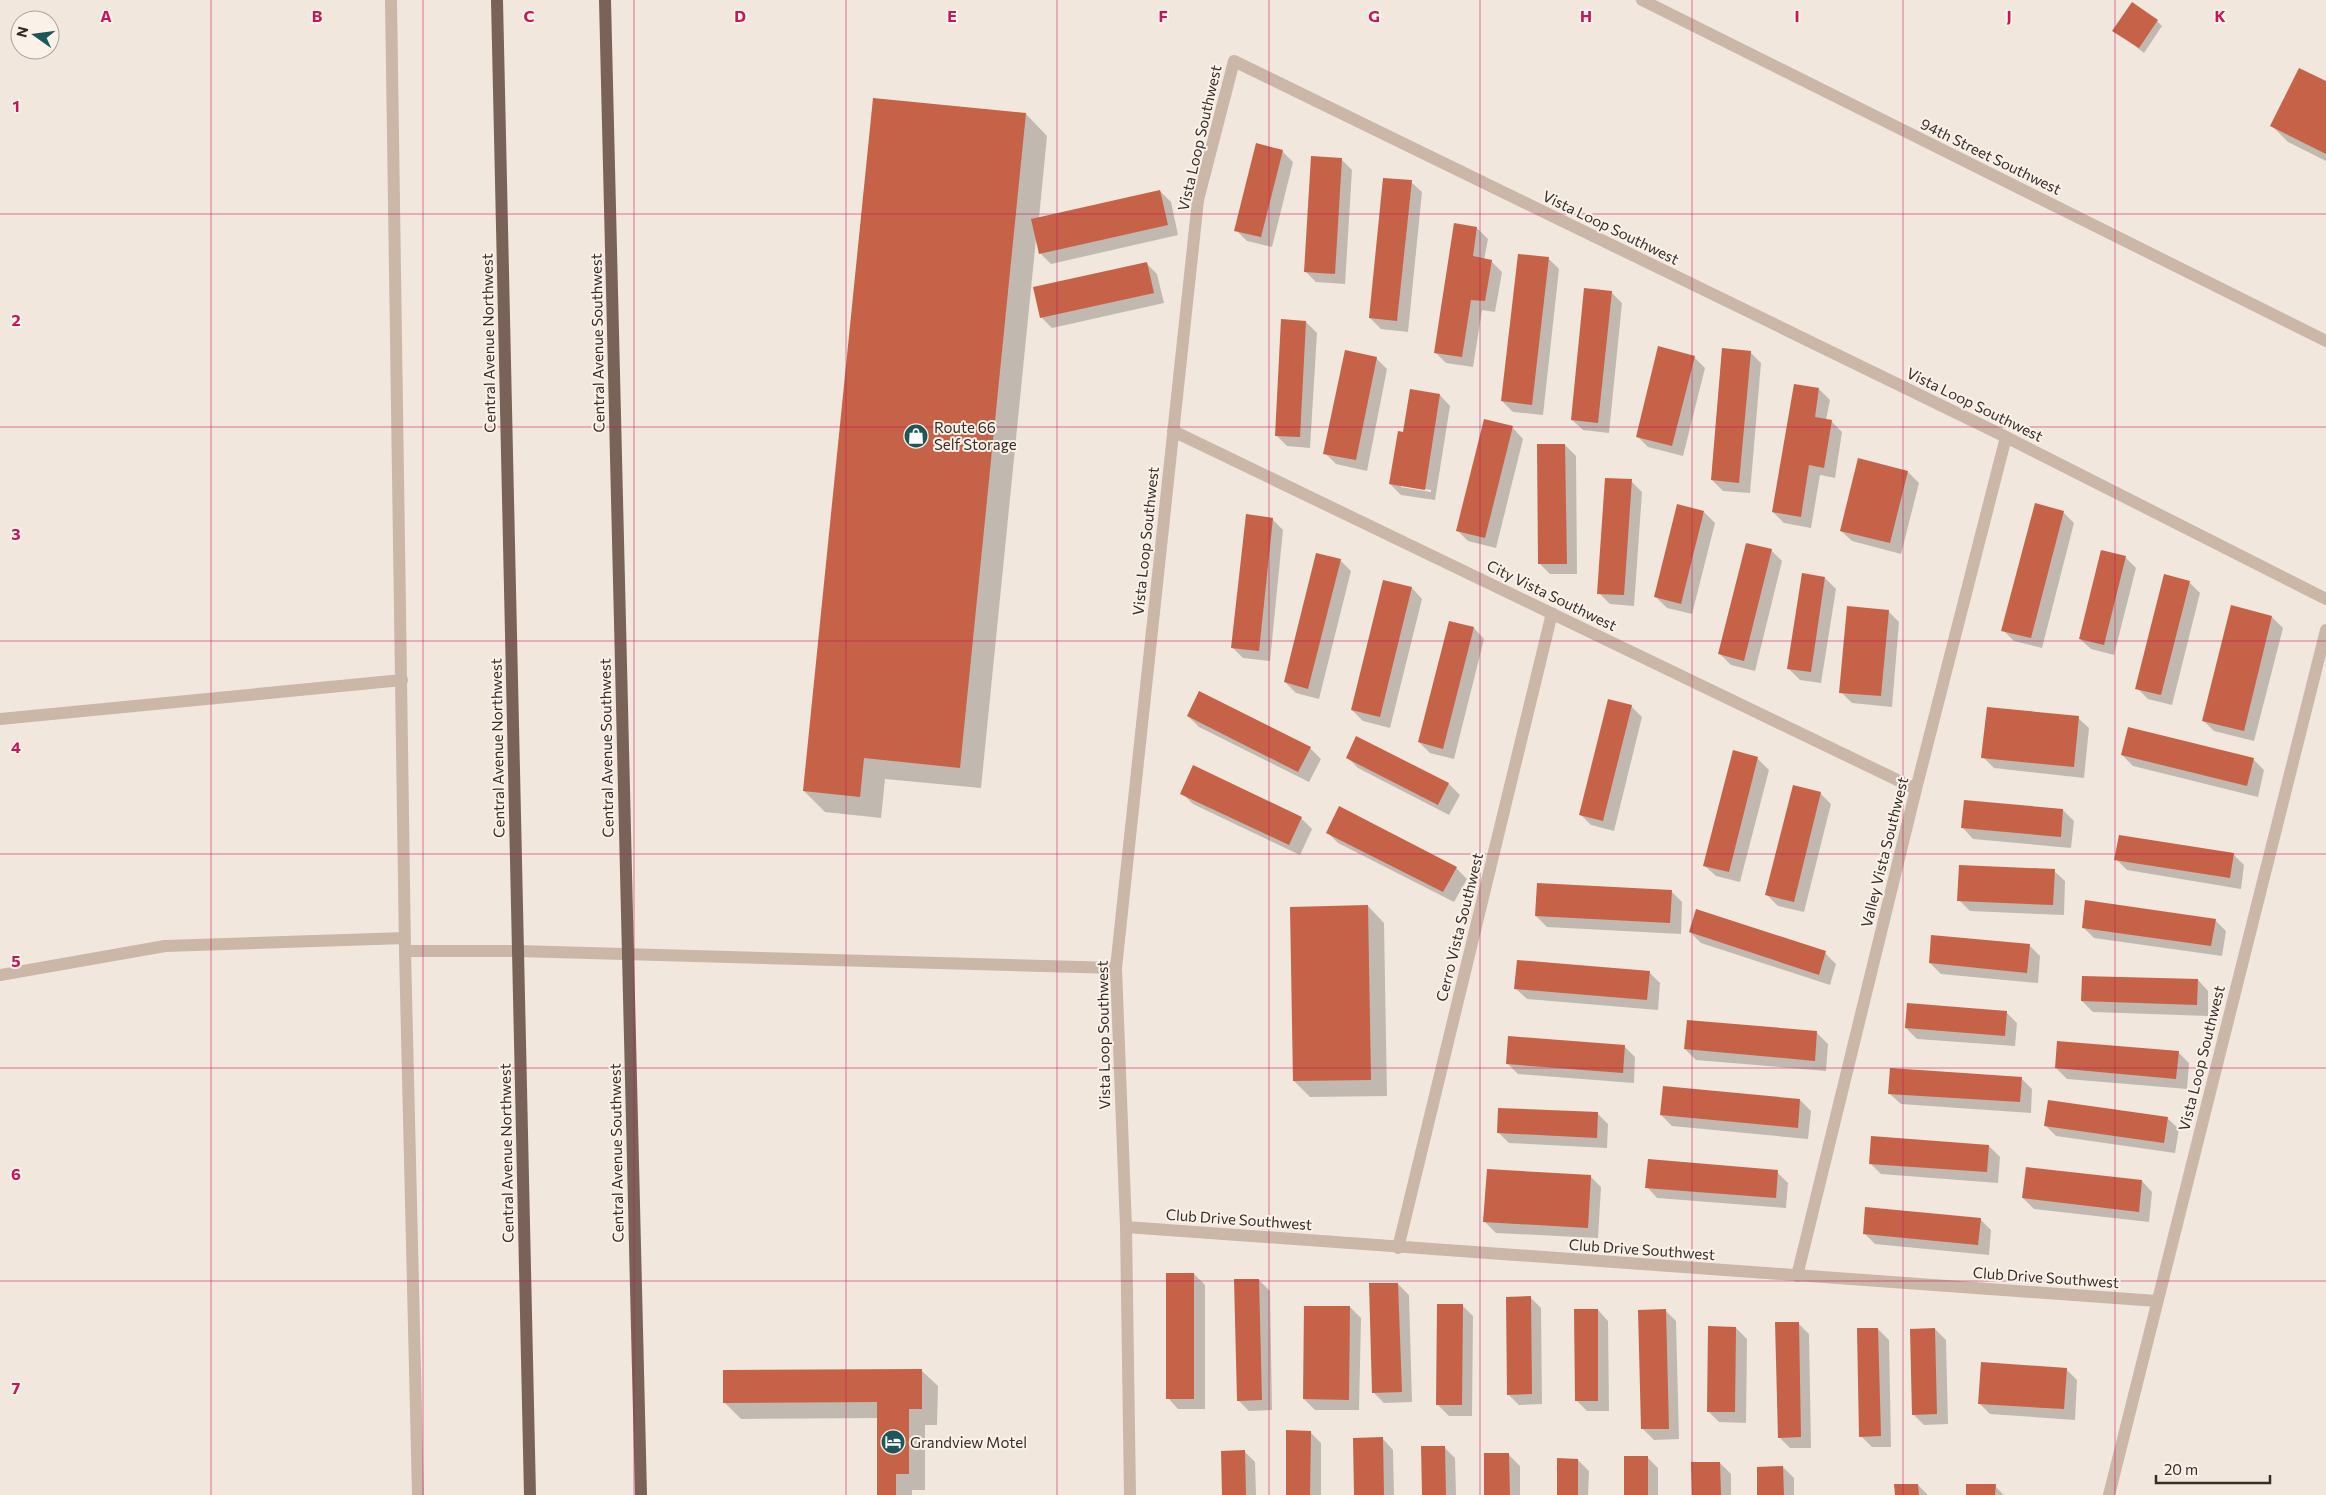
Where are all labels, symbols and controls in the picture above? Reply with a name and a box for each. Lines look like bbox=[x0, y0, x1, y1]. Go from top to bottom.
text: A bbox=[100, 6, 112, 25]
text: B bbox=[312, 6, 323, 25]
text: C bbox=[524, 6, 535, 25]
text: D bbox=[734, 6, 746, 25]
text: E bbox=[947, 6, 957, 25]
text: F bbox=[1158, 6, 1168, 25]
text: G bbox=[1368, 6, 1380, 25]
text: H bbox=[1580, 6, 1592, 25]
text: I bbox=[1794, 6, 1800, 25]
text: J bbox=[2006, 6, 2012, 25]
text: K bbox=[2214, 6, 2226, 25]
north arrow bbox=[10, 10, 60, 60]
text: N bbox=[12, 25, 31, 39]
street label: Vista Loop Southwest bbox=[1173, 63, 1225, 213]
text: 1 bbox=[12, 96, 20, 115]
street label: 94th Street Southwest bbox=[1918, 114, 2064, 198]
street label: Vista Loop Southwest bbox=[1540, 186, 1682, 268]
street label: Central Avenue Northwest bbox=[477, 253, 499, 433]
street label: Central Avenue Southwest bbox=[586, 253, 608, 433]
text: 2 bbox=[11, 310, 21, 329]
street label: Vista Loop Southwest bbox=[1904, 363, 2046, 445]
place label: Route 66 Self Storage bbox=[934, 418, 1017, 453]
shop icon: Route 66 Self Storage bbox=[903, 423, 929, 449]
street label: Vista Loop Southwest bbox=[1128, 466, 1162, 616]
text: 3 bbox=[11, 524, 21, 543]
street label: City Vista Southwest bbox=[1484, 556, 1620, 634]
street label: Central Avenue Northwest bbox=[486, 658, 508, 838]
street label: Central Avenue Southwest bbox=[595, 658, 617, 838]
text: 4 bbox=[11, 737, 21, 756]
street label: Valley Vista Southwest bbox=[1857, 775, 1911, 929]
street label: Cerro Vista Southwest bbox=[1432, 851, 1486, 1003]
text: 5 bbox=[11, 951, 21, 970]
street label: Vista Loop Southwest bbox=[1093, 960, 1113, 1110]
street label: Vista Loop Southwest bbox=[2174, 983, 2228, 1133]
street label: Central Avenue Northwest bbox=[495, 1063, 517, 1243]
street label: Central Avenue Southwest bbox=[605, 1063, 627, 1243]
text: 6 bbox=[11, 1164, 21, 1183]
street label: Club Drive Southwest bbox=[1165, 1205, 1313, 1233]
street label: Club Drive Southwest bbox=[1568, 1235, 1716, 1263]
street label: Club Drive Southwest bbox=[1972, 1263, 2120, 1291]
text: 7 bbox=[12, 1378, 21, 1397]
hotel icon: Grandview Motel bbox=[880, 1429, 906, 1455]
place label: Grandview Motel bbox=[910, 1433, 1027, 1451]
scale bar bbox=[2156, 1452, 2270, 1484]
text: 20 m bbox=[2164, 1460, 2198, 1478]

